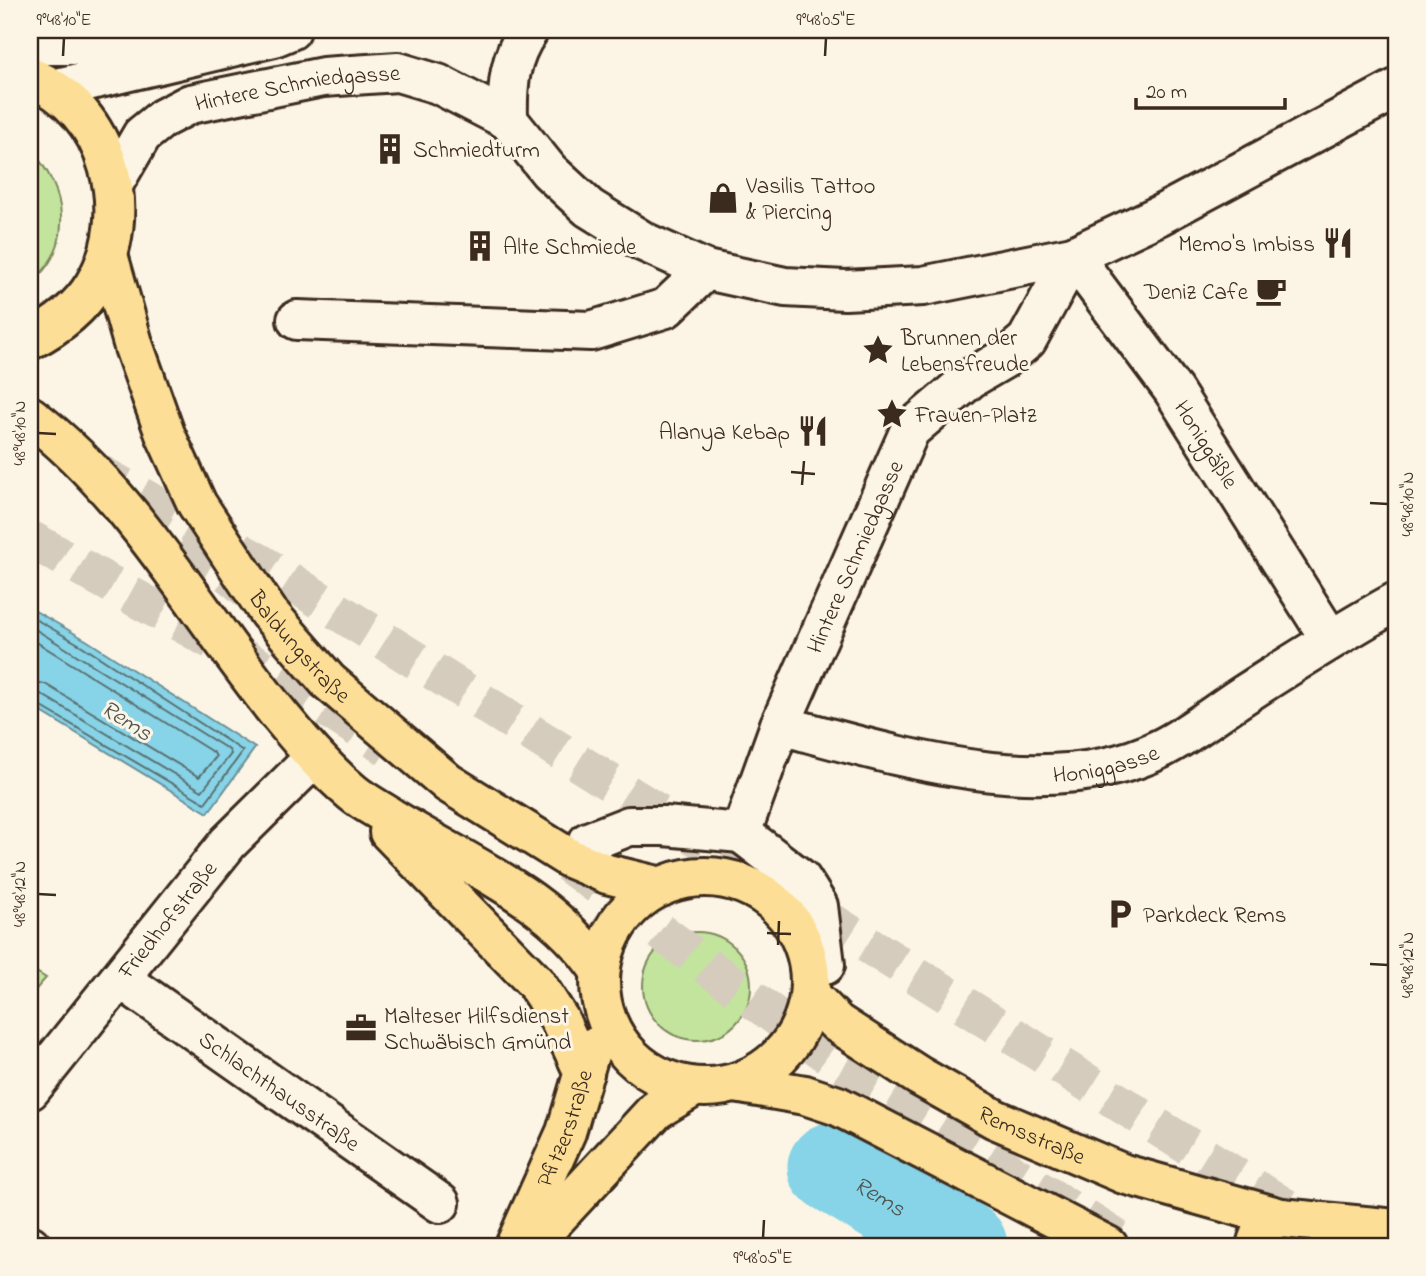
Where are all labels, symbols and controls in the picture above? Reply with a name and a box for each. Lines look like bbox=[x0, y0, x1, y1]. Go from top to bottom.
text: 9°48'10"E bbox=[37, 8, 92, 34]
text: 9°48'05"E bbox=[796, 8, 856, 34]
street label: Hintere Schmiedgasse bbox=[192, 58, 402, 122]
scale bar bbox=[1136, 66, 1284, 110]
text: 20 m bbox=[1146, 78, 1187, 108]
building icon: Schmiedturm bbox=[373, 132, 407, 166]
place label: Schmiedturm bbox=[413, 135, 540, 168]
place label: Vasilis Tattoo & Piercing bbox=[745, 171, 876, 231]
shop icon: Vasilis Tattoo & Piercing bbox=[706, 181, 740, 215]
restaurant icon: Memo's Imbiss bbox=[1321, 226, 1355, 260]
building icon: Alte Schmiede bbox=[463, 229, 497, 263]
place label: Memo's Imbiss bbox=[1178, 229, 1315, 262]
place label: Alte Schmiede bbox=[503, 232, 637, 265]
cafe icon: Deniz Cafe bbox=[1254, 274, 1288, 308]
place label: Deniz Cafe bbox=[1143, 277, 1249, 310]
place label: Brunnen der Lebensfreude bbox=[900, 323, 1030, 382]
place icon: Brunnen der Lebensfreude bbox=[861, 333, 895, 367]
street label: Honiggäßle bbox=[1164, 394, 1246, 497]
place icon: Frauen-Platz bbox=[875, 397, 909, 431]
place label: Frauen-Platz bbox=[914, 400, 1037, 433]
text: 48°48'10"N bbox=[8, 401, 34, 465]
restaurant icon: Alanya Kebap bbox=[796, 414, 830, 448]
place label: Alanya Kebap bbox=[659, 417, 790, 452]
street label: Hintere Schmiedgasse bbox=[800, 455, 914, 659]
text: 48°48'10"N bbox=[1396, 472, 1422, 536]
street label: Baldungstraße bbox=[239, 584, 357, 713]
water label: Rems bbox=[93, 692, 159, 752]
street label: Honiggasse bbox=[1052, 737, 1165, 793]
street label: Friedhofstraße bbox=[111, 854, 227, 987]
text: 48°48'12"N bbox=[8, 861, 34, 927]
parking icon: Parkdeck Rems bbox=[1103, 897, 1137, 931]
place label: Parkdeck Rems bbox=[1143, 900, 1286, 933]
text: 48°48'12"N bbox=[1396, 932, 1422, 998]
place label: Malteser Hilfsdienst Schwäbisch Gmünd bbox=[384, 1001, 571, 1060]
office icon: Malteser Hilfsdienst Schwäbisch Gmünd bbox=[344, 1011, 378, 1045]
street label: Schlachthausstraße bbox=[191, 1024, 366, 1161]
street label: Pfitzerstraße bbox=[529, 1065, 603, 1193]
street label: Remsstraße bbox=[971, 1099, 1090, 1175]
water label: Rems bbox=[846, 1169, 912, 1228]
text: 9°48'05"E bbox=[733, 1246, 793, 1272]

